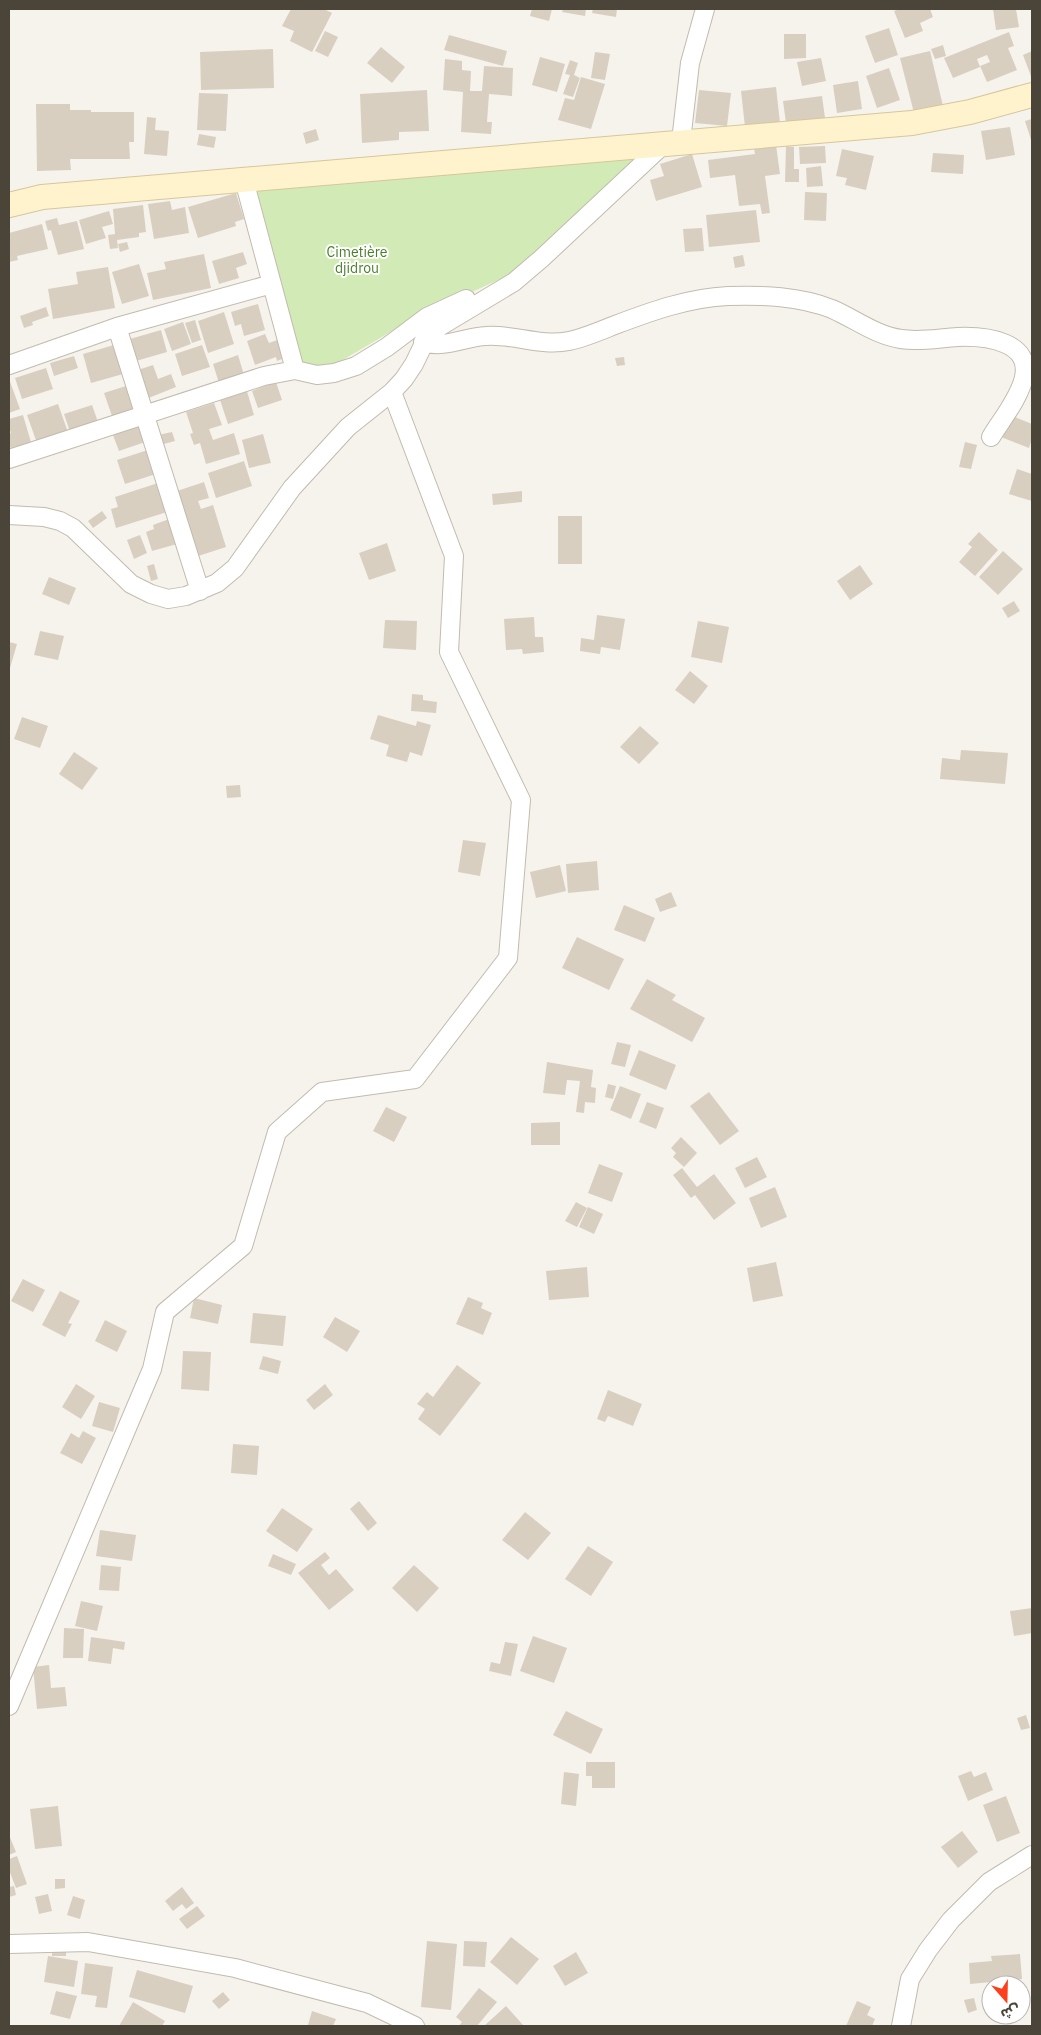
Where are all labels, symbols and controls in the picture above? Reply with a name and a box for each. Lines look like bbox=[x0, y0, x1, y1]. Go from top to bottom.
park label: Cimetière djidrou bbox=[327, 243, 388, 277]
north arrow bbox=[981, 1975, 1031, 2025]
text: ش bbox=[998, 2000, 1023, 2024]

